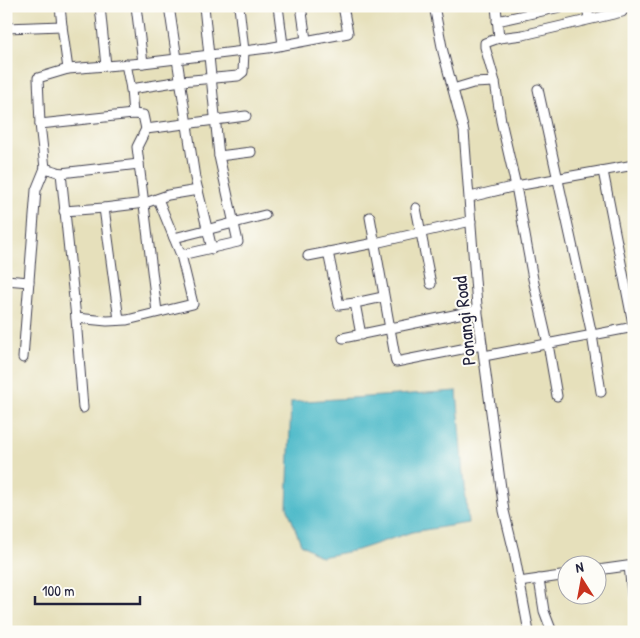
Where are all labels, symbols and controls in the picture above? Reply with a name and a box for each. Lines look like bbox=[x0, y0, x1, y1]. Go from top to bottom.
street label: Ponangi Road bbox=[446, 274, 482, 367]
north arrow bbox=[558, 556, 608, 606]
text: N bbox=[574, 557, 585, 577]
scale bar bbox=[35, 573, 140, 605]
text: 100 m bbox=[42, 580, 75, 601]

